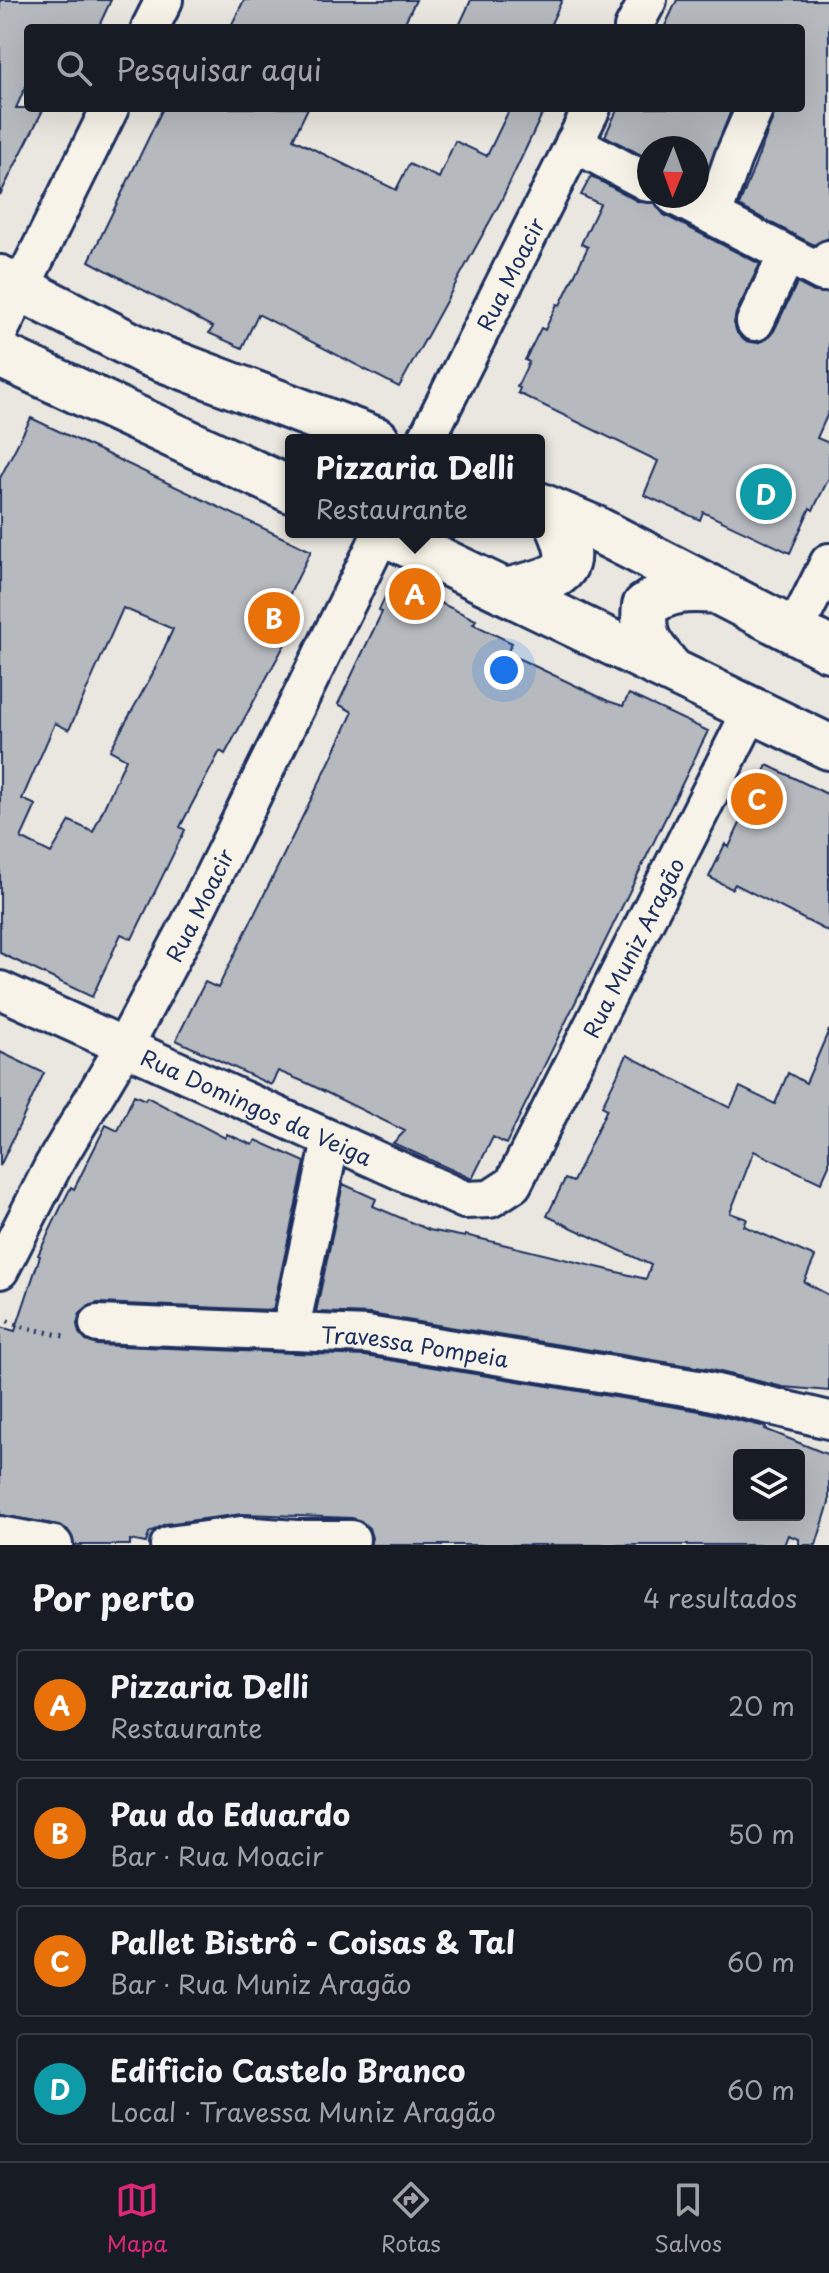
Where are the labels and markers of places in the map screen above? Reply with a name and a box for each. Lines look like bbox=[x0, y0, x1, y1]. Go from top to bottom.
pin: D bbox=[740, 464, 792, 524]
pin: A bbox=[389, 564, 441, 624]
pin: B bbox=[248, 588, 300, 648]
pin: C bbox=[731, 769, 783, 829]

